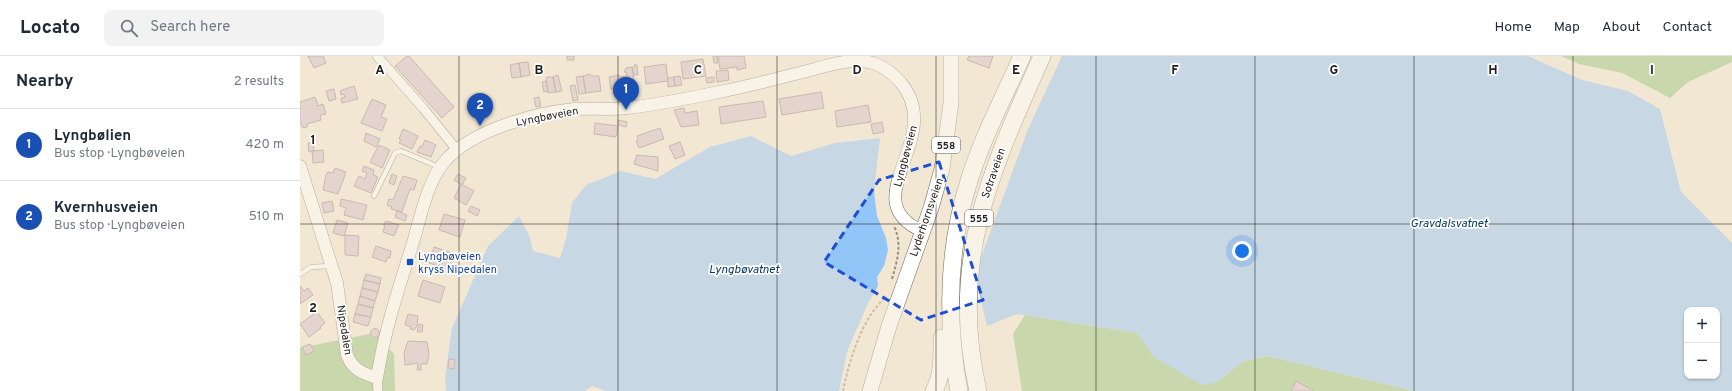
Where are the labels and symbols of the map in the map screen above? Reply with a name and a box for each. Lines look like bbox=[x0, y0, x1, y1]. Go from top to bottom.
text: A bbox=[375, 63, 385, 79]
text: B bbox=[535, 63, 544, 79]
text: C bbox=[694, 63, 702, 79]
text: D bbox=[852, 63, 862, 79]
text: E bbox=[1012, 63, 1020, 79]
text: F bbox=[1171, 63, 1179, 79]
text: G bbox=[1330, 63, 1339, 79]
text: H bbox=[1488, 63, 1498, 79]
text: I bbox=[1650, 63, 1654, 79]
pin: 1 bbox=[613, 77, 639, 110]
pin: 2 bbox=[467, 93, 493, 126]
street label: Lyngbøveien bbox=[515, 104, 580, 130]
street label: Lyngbøveien bbox=[891, 124, 921, 189]
text: 1 bbox=[310, 133, 316, 149]
road number: 558 bbox=[932, 137, 960, 153]
street label: Sotraveien bbox=[979, 146, 1009, 200]
street label: Lyderhornsveien bbox=[907, 176, 947, 258]
road number: 555 bbox=[965, 210, 993, 226]
water label: Gravdalsvatnet bbox=[1410, 216, 1488, 232]
your location bbox=[1232, 241, 1252, 261]
place label: Lyngbøveien kryss Nipedalen bbox=[418, 250, 497, 277]
marker: Lyngbøveien kryss Nipedalen bbox=[405, 257, 415, 267]
water label: Lyngbøvatnet bbox=[709, 262, 780, 278]
text: 2 bbox=[309, 301, 317, 317]
street label: Nipedalen bbox=[333, 304, 355, 356]

